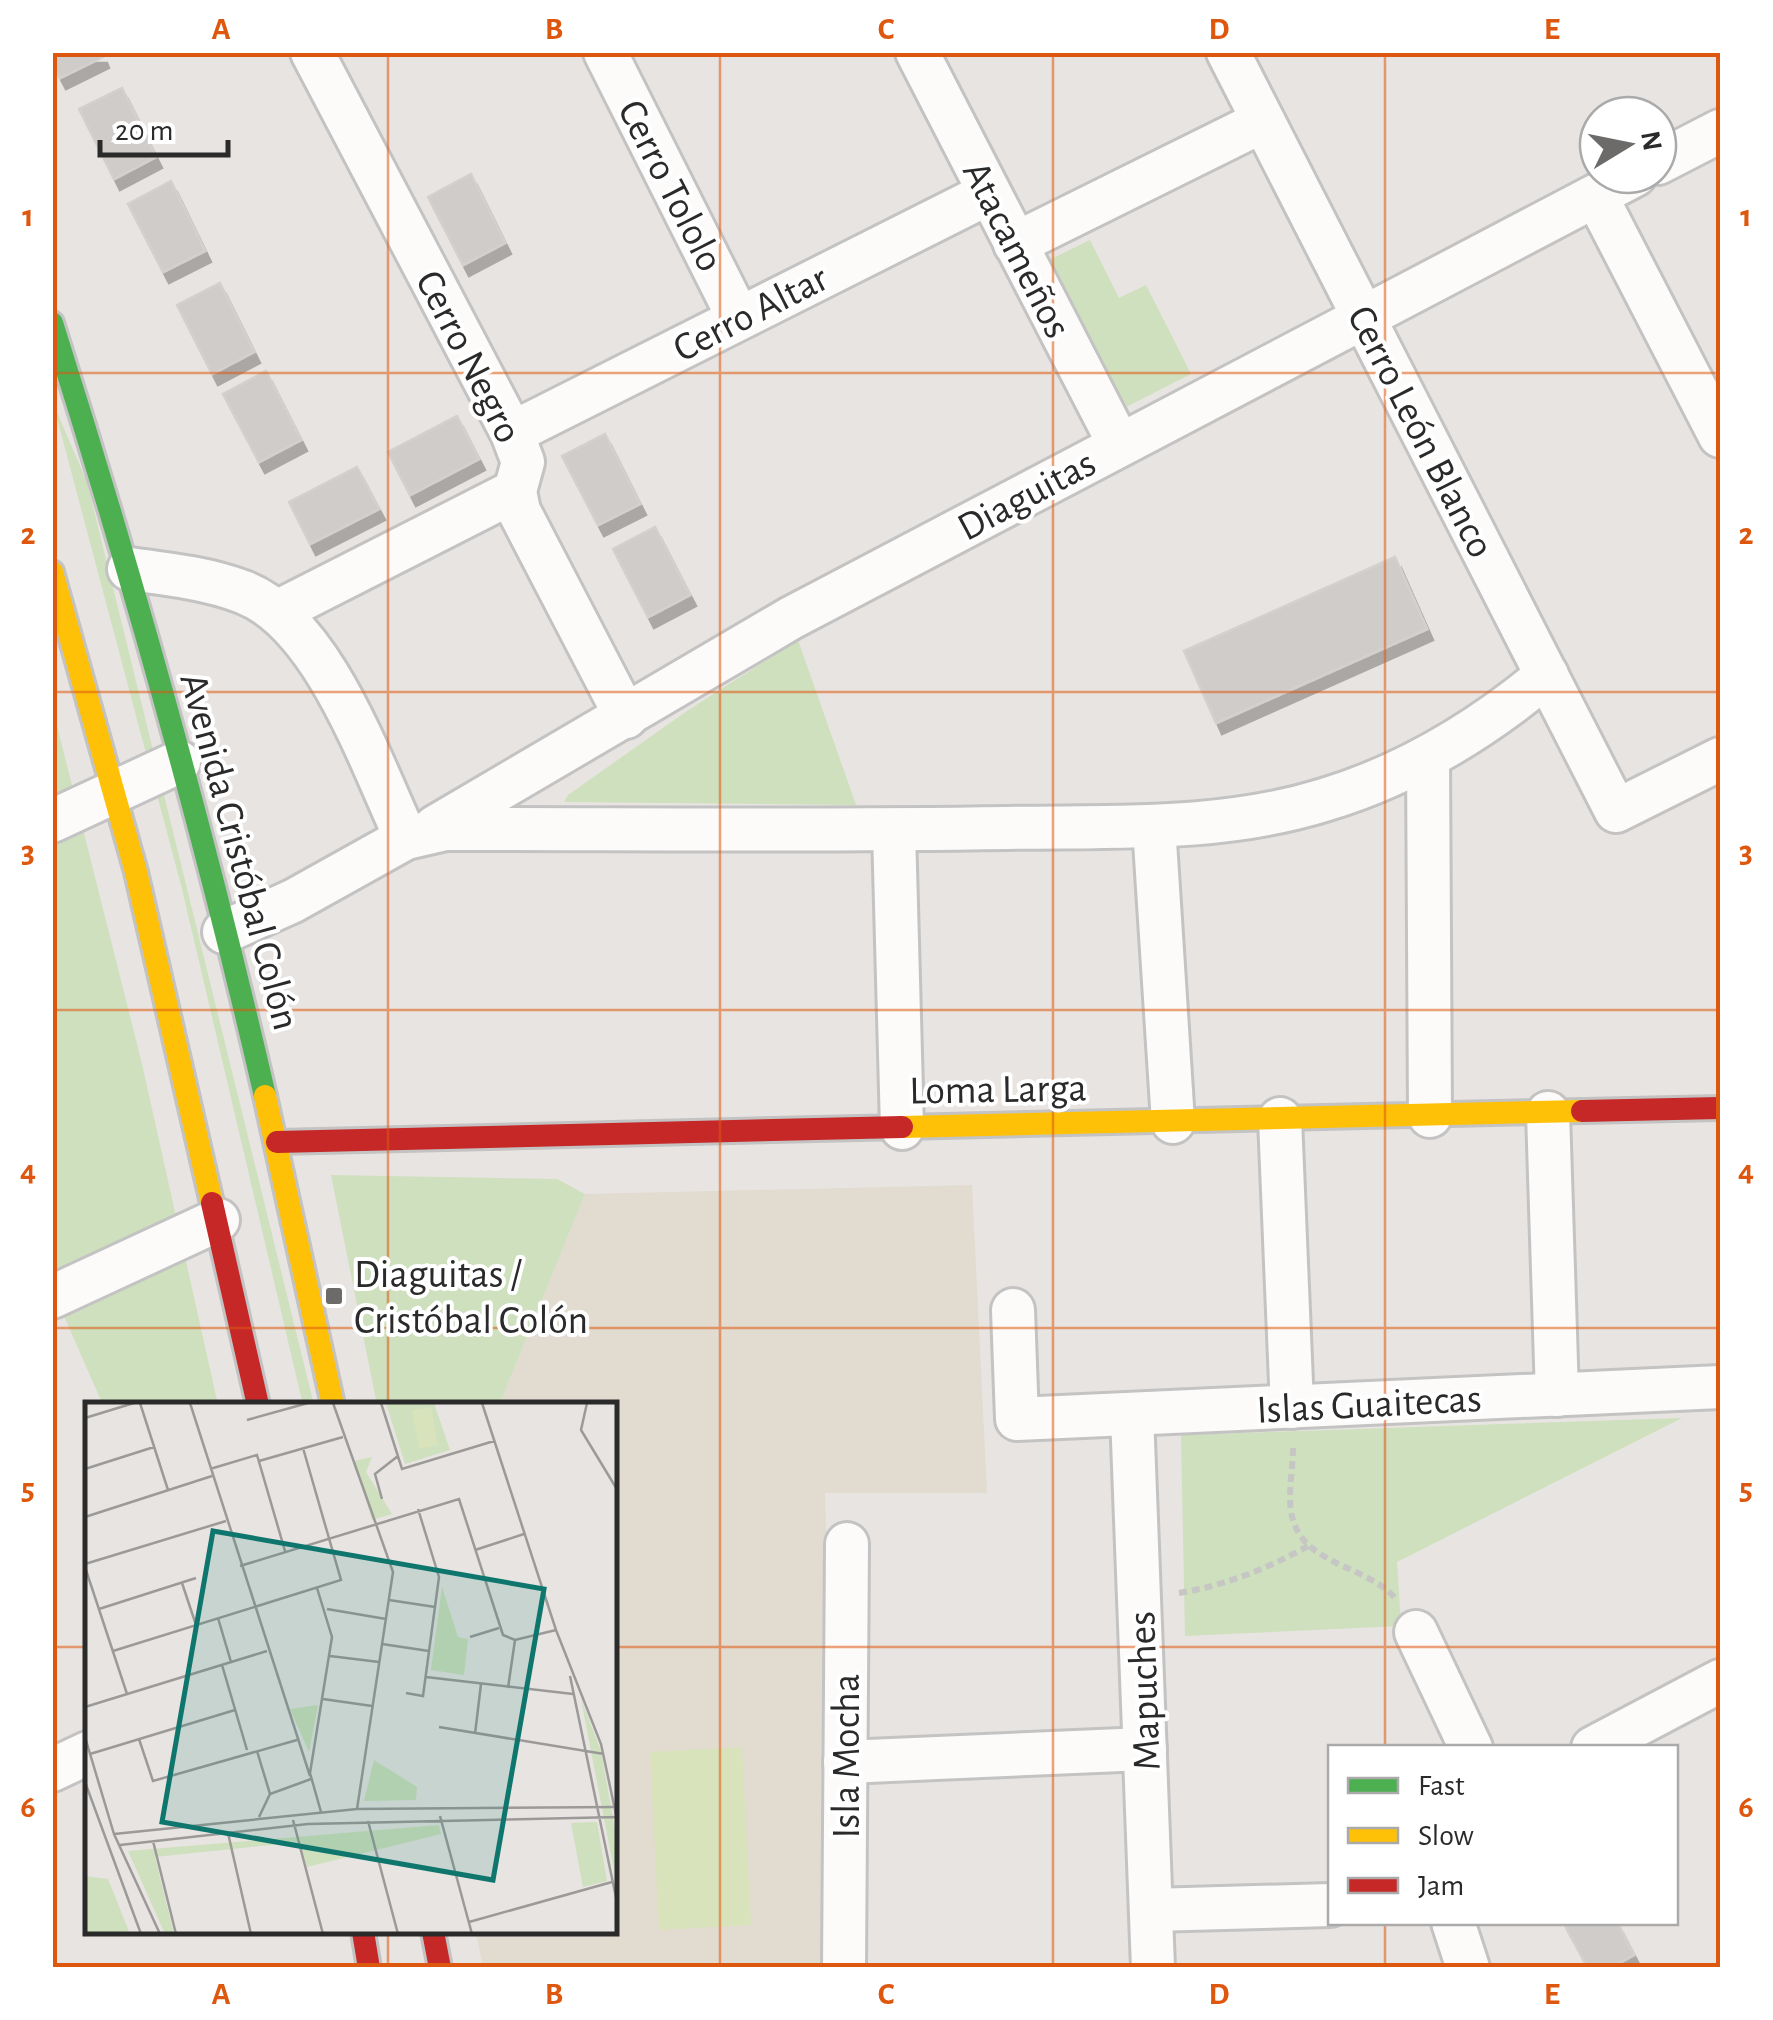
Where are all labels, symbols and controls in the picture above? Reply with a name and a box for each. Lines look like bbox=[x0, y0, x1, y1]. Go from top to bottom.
text: A bbox=[211, 13, 231, 45]
text: B bbox=[545, 13, 563, 45]
text: C bbox=[878, 13, 895, 45]
text: D bbox=[1209, 13, 1230, 45]
text: E bbox=[1544, 13, 1560, 45]
street label: Cerro Tololo bbox=[610, 94, 730, 278]
scale bar bbox=[100, 95, 228, 157]
north arrow bbox=[1578, 95, 1678, 195]
text: 20 m bbox=[115, 116, 173, 146]
text: N bbox=[1635, 129, 1666, 153]
street label: Atacameños bbox=[955, 155, 1078, 345]
text: 1 bbox=[22, 200, 34, 232]
text: 1 bbox=[1740, 200, 1752, 232]
street label: Cerro Altar bbox=[667, 258, 835, 370]
street label: Cerro Negro bbox=[408, 264, 528, 449]
street label: Cerro León Blanco bbox=[1340, 300, 1501, 564]
street label: Diaguitas bbox=[952, 443, 1102, 549]
text: 2 bbox=[20, 518, 36, 550]
text: 2 bbox=[1738, 518, 1754, 550]
street label: Avenida Cristóbal Colón bbox=[172, 669, 306, 1034]
text: 3 bbox=[21, 836, 35, 868]
text: 3 bbox=[1739, 836, 1753, 868]
street label: Loma Larga bbox=[909, 1068, 1087, 1112]
text: 4 bbox=[20, 1155, 36, 1187]
text: 4 bbox=[1738, 1155, 1754, 1187]
place label: Diaguitas / Cristóbal Colón bbox=[354, 1255, 588, 1341]
marker: Diaguitas / Cristóbal Colón bbox=[323, 1285, 345, 1307]
street label: Islas Guaitecas bbox=[1256, 1379, 1483, 1431]
inset map bbox=[85, 1402, 618, 1935]
text: 5 bbox=[21, 1473, 35, 1505]
text: 5 bbox=[1739, 1473, 1753, 1505]
street label: Mapuches bbox=[1122, 1610, 1168, 1771]
street label: Isla Mocha bbox=[827, 1674, 867, 1838]
legend bbox=[1328, 1745, 1678, 1925]
text: Fast bbox=[1418, 1771, 1465, 1801]
text: 6 bbox=[20, 1791, 36, 1823]
text: 6 bbox=[1738, 1791, 1754, 1823]
text: Slow bbox=[1418, 1821, 1474, 1851]
text: Jam bbox=[1418, 1871, 1464, 1901]
text: A bbox=[211, 1978, 231, 2010]
text: B bbox=[545, 1978, 563, 2010]
text: C bbox=[878, 1978, 895, 2010]
text: D bbox=[1209, 1978, 1230, 2010]
text: E bbox=[1544, 1978, 1560, 2010]

